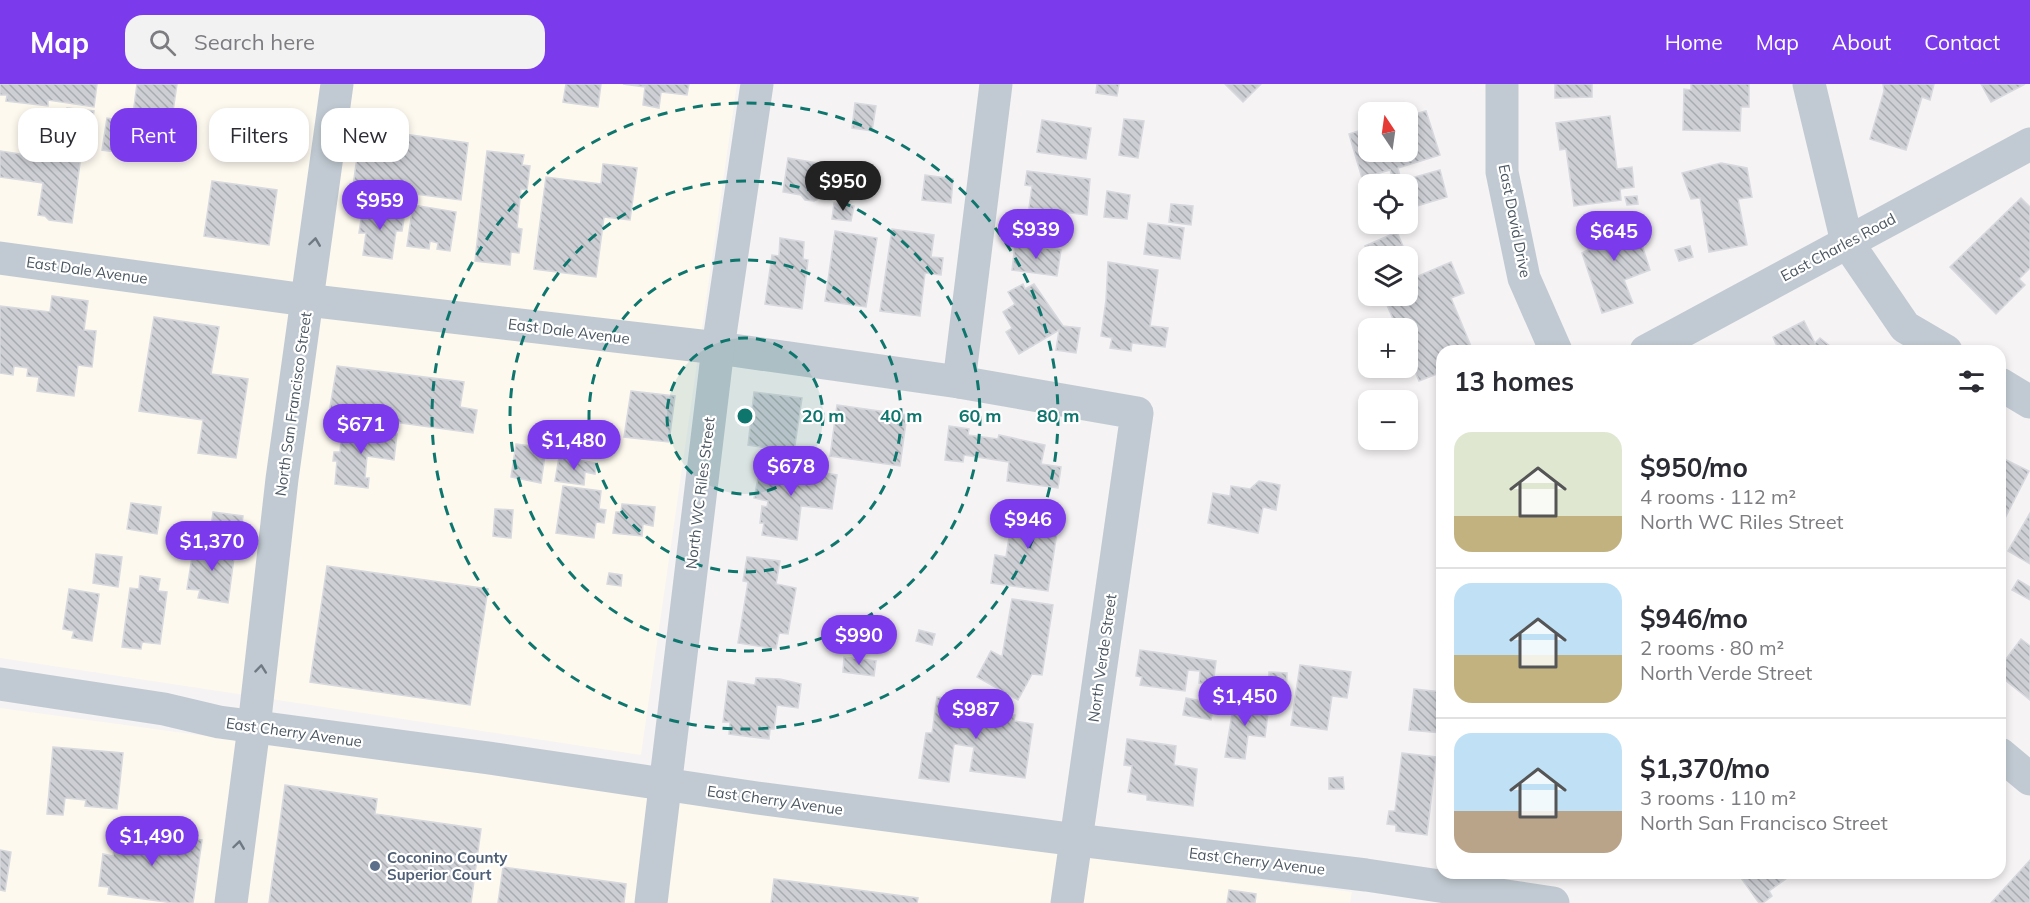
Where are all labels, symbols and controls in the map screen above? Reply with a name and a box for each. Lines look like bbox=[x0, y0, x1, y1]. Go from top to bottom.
search box bbox=[125, 15, 545, 69]
text: Map bbox=[30, 25, 89, 60]
icon: search bbox=[146, 26, 179, 59]
text: Search here bbox=[194, 28, 315, 56]
text: Home bbox=[1665, 29, 1723, 55]
text: Map bbox=[1756, 29, 1799, 55]
text: About bbox=[1832, 29, 1891, 55]
text: Contact bbox=[1924, 29, 2000, 55]
north arrow bbox=[1358, 102, 1418, 162]
map controls bbox=[1358, 102, 1418, 450]
chip: Buy bbox=[18, 108, 98, 162]
chip: Rent bbox=[110, 108, 197, 162]
chip: Filters bbox=[209, 108, 309, 162]
chip: New bbox=[321, 108, 409, 162]
pin: $950 bbox=[807, 161, 879, 212]
street label: East David Drive bbox=[1495, 163, 1535, 279]
text: $950 bbox=[819, 168, 867, 193]
button: locate bbox=[1358, 174, 1418, 234]
pin: $959 bbox=[344, 180, 416, 231]
text: $959 bbox=[356, 187, 404, 212]
pin: $939 bbox=[1000, 209, 1072, 260]
street label: East Charles Road bbox=[1777, 209, 1899, 285]
pin: $645 bbox=[1578, 211, 1650, 262]
text: $939 bbox=[1012, 216, 1060, 241]
text: $645 bbox=[1590, 218, 1638, 243]
one-way arrow bbox=[308, 237, 320, 246]
button: layers bbox=[1358, 246, 1418, 306]
street label: East Dale Avenue bbox=[25, 252, 149, 288]
street label: North San Francisco Street bbox=[271, 311, 315, 497]
street label: East Dale Avenue bbox=[507, 314, 631, 348]
button: + bbox=[1358, 318, 1418, 378]
text: 13 homes bbox=[1454, 365, 1574, 398]
icon: filters bbox=[1955, 365, 1988, 398]
button: − bbox=[1358, 390, 1418, 450]
pin: $671 bbox=[325, 404, 397, 455]
text: 20 m bbox=[802, 404, 844, 427]
text: 40 m bbox=[880, 404, 922, 427]
text: 60 m bbox=[959, 404, 1001, 427]
text: 80 m bbox=[1037, 404, 1079, 427]
centre of rings bbox=[735, 406, 755, 426]
text: $671 bbox=[337, 411, 385, 436]
street label: North WC Riles Street bbox=[681, 416, 719, 570]
pin: $1,480 bbox=[525, 420, 623, 471]
text: $1,480 bbox=[542, 427, 606, 452]
pin: $678 bbox=[755, 446, 827, 497]
text: $950/mo bbox=[1640, 451, 1748, 484]
text: $678 bbox=[767, 453, 815, 478]
icon: home bbox=[1502, 456, 1574, 528]
text: 4 rooms · 112 m² bbox=[1640, 484, 1796, 509]
pin: $946 bbox=[992, 499, 1064, 550]
text: $946 bbox=[1004, 506, 1052, 531]
text: North WC Riles Street bbox=[1640, 509, 1844, 534]
pin: $1,370 bbox=[163, 521, 261, 572]
text: $1,370 bbox=[180, 528, 244, 553]
street label: North Verde Street bbox=[1084, 593, 1120, 723]
text: $946/mo bbox=[1640, 602, 1748, 635]
icon: home bbox=[1502, 607, 1574, 679]
pin: $990 bbox=[823, 615, 895, 666]
text: $990 bbox=[835, 622, 883, 647]
text: 2 rooms · 80 m² bbox=[1640, 635, 1784, 660]
text: North Verde Street bbox=[1640, 660, 1812, 685]
one-way arrow bbox=[254, 664, 267, 673]
pin: $1,450 bbox=[1196, 676, 1294, 727]
text: $1,450 bbox=[1213, 683, 1277, 708]
pin: $987 bbox=[940, 689, 1012, 740]
text: $987 bbox=[952, 696, 1000, 721]
street label: East Cherry Avenue bbox=[225, 713, 363, 751]
text: $1,370/mo bbox=[1640, 752, 1770, 785]
icon: home bbox=[1502, 757, 1574, 829]
street label: East Cherry Avenue bbox=[706, 781, 844, 819]
text: 3 rooms · 110 m² bbox=[1640, 785, 1796, 810]
text: North San Francisco Street bbox=[1640, 810, 1888, 835]
pin: $1,490 bbox=[103, 816, 201, 867]
text: $1,490 bbox=[120, 823, 184, 848]
one-way arrow bbox=[232, 840, 244, 850]
street label: East Cherry Avenue bbox=[1188, 843, 1326, 879]
place label: Coconino County Superior Court bbox=[387, 848, 508, 884]
marker: Coconino County Superior Court bbox=[368, 859, 382, 873]

